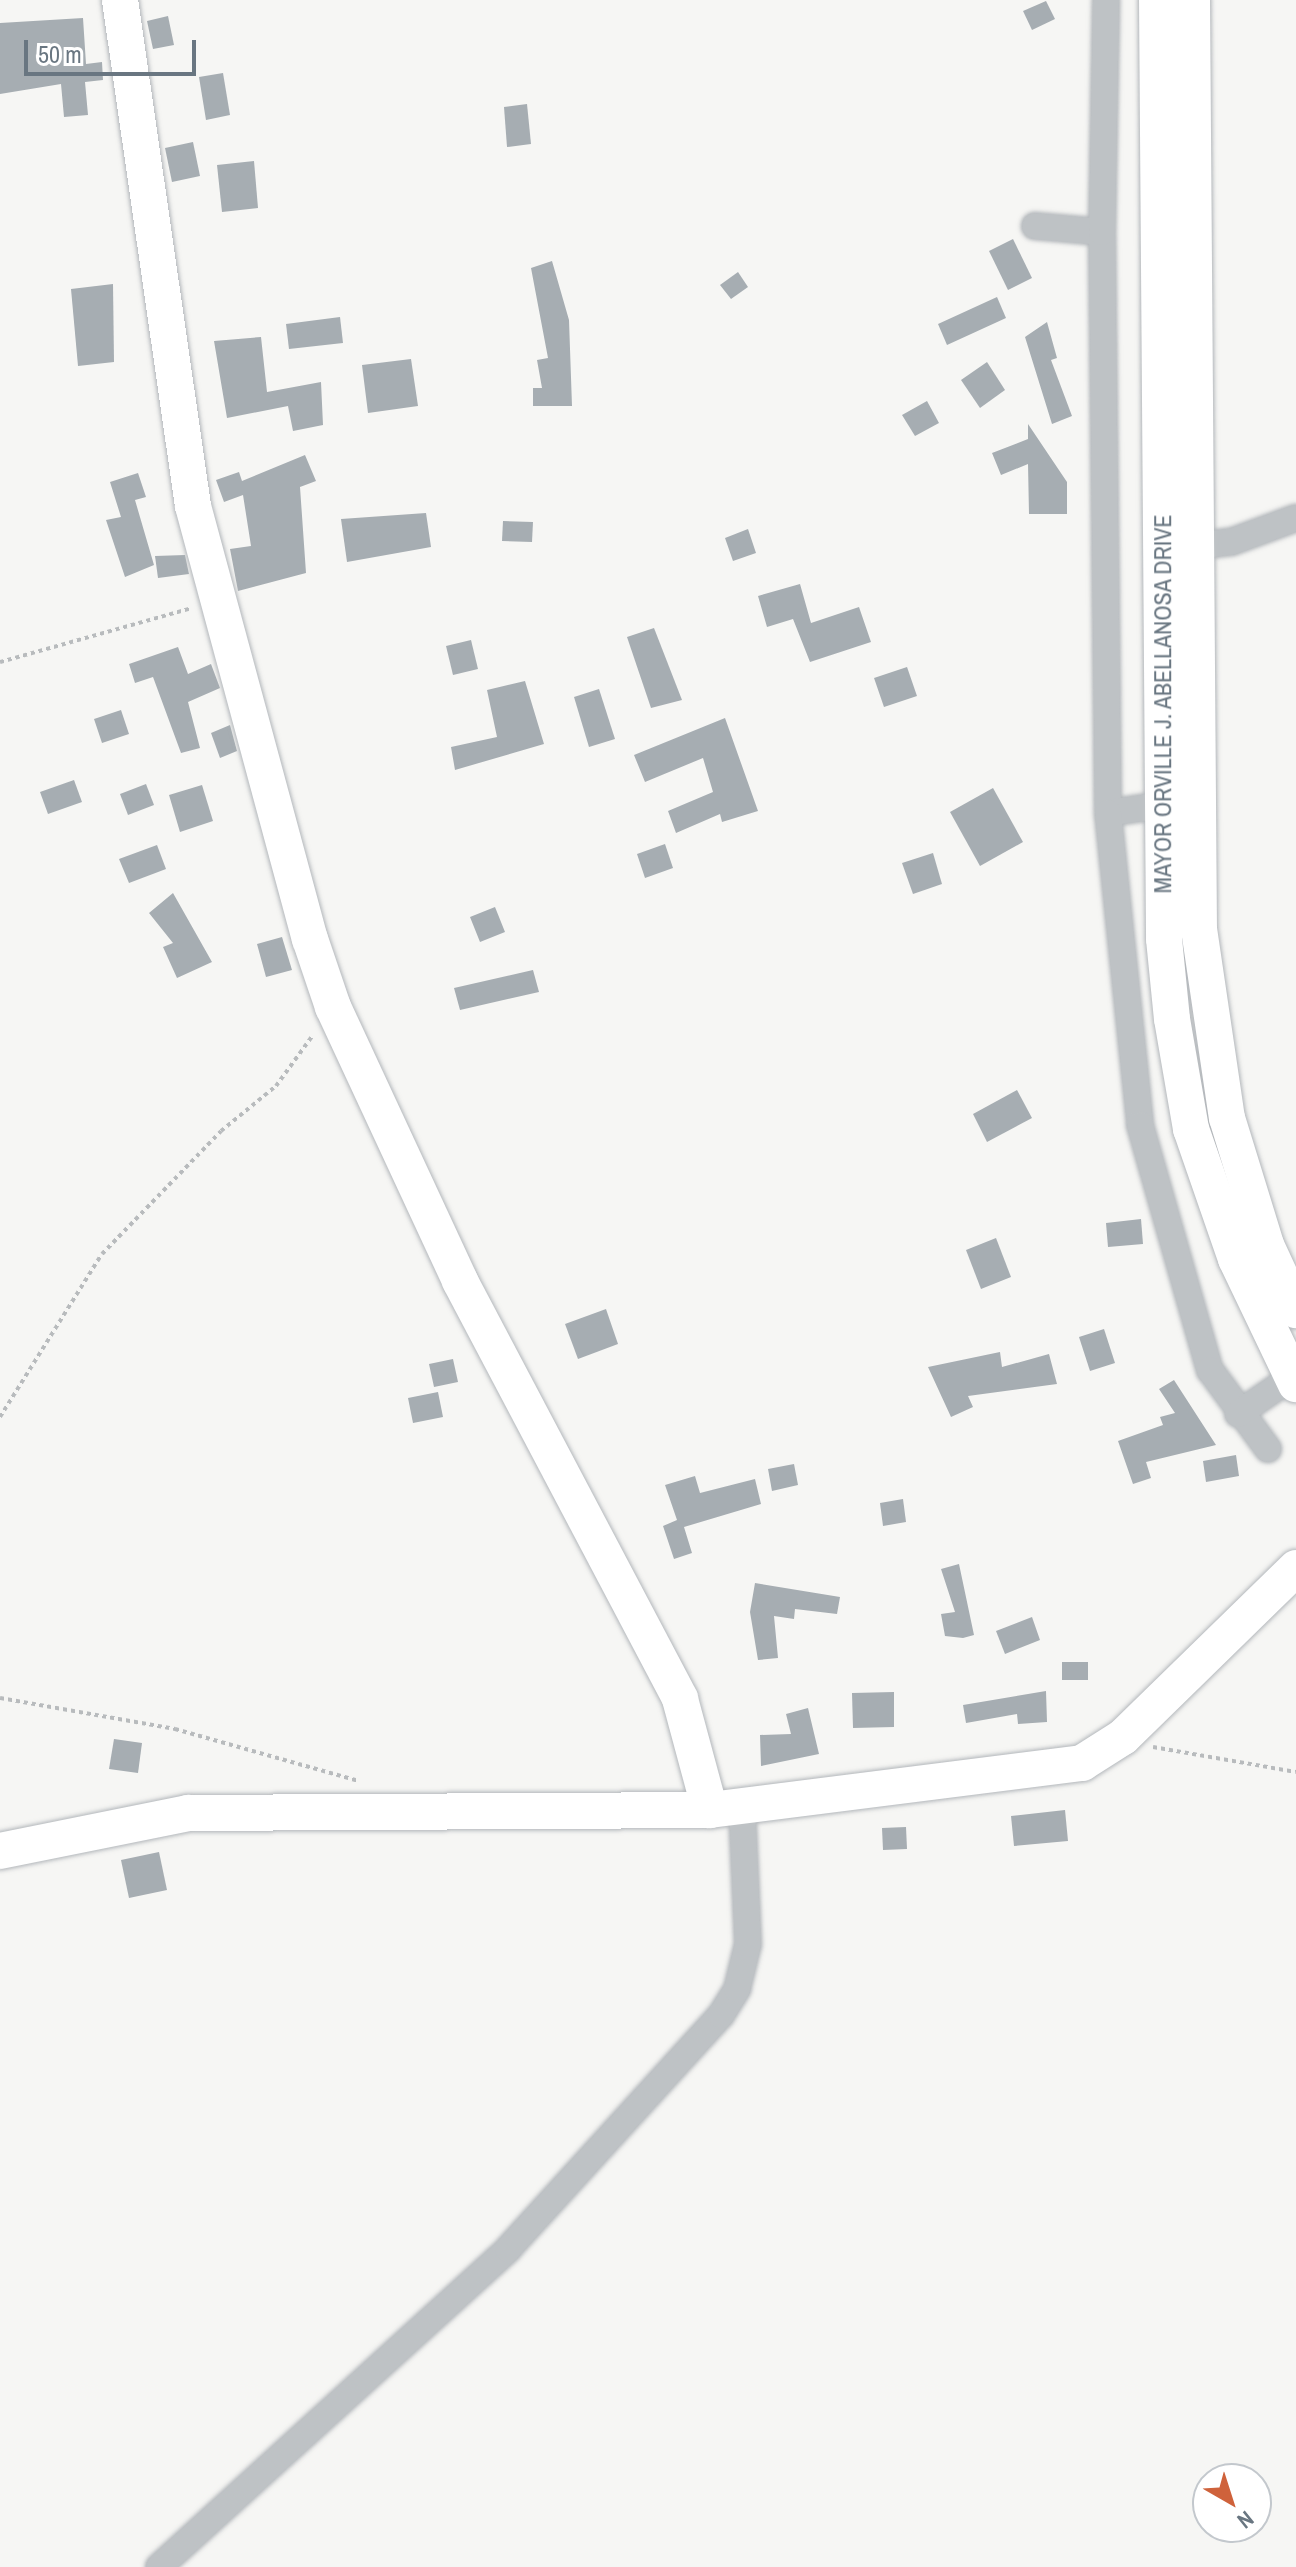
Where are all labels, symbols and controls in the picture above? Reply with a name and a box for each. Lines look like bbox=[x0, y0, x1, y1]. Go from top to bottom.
scale bar bbox=[28, 24, 200, 74]
text: 50 m bbox=[38, 38, 82, 70]
street label: MAYOR ORVILLE J. ABELLANOSA DRIVE bbox=[1149, 513, 1177, 895]
north arrow bbox=[1192, 2463, 1272, 2543]
text: N bbox=[1231, 2504, 1260, 2536]

